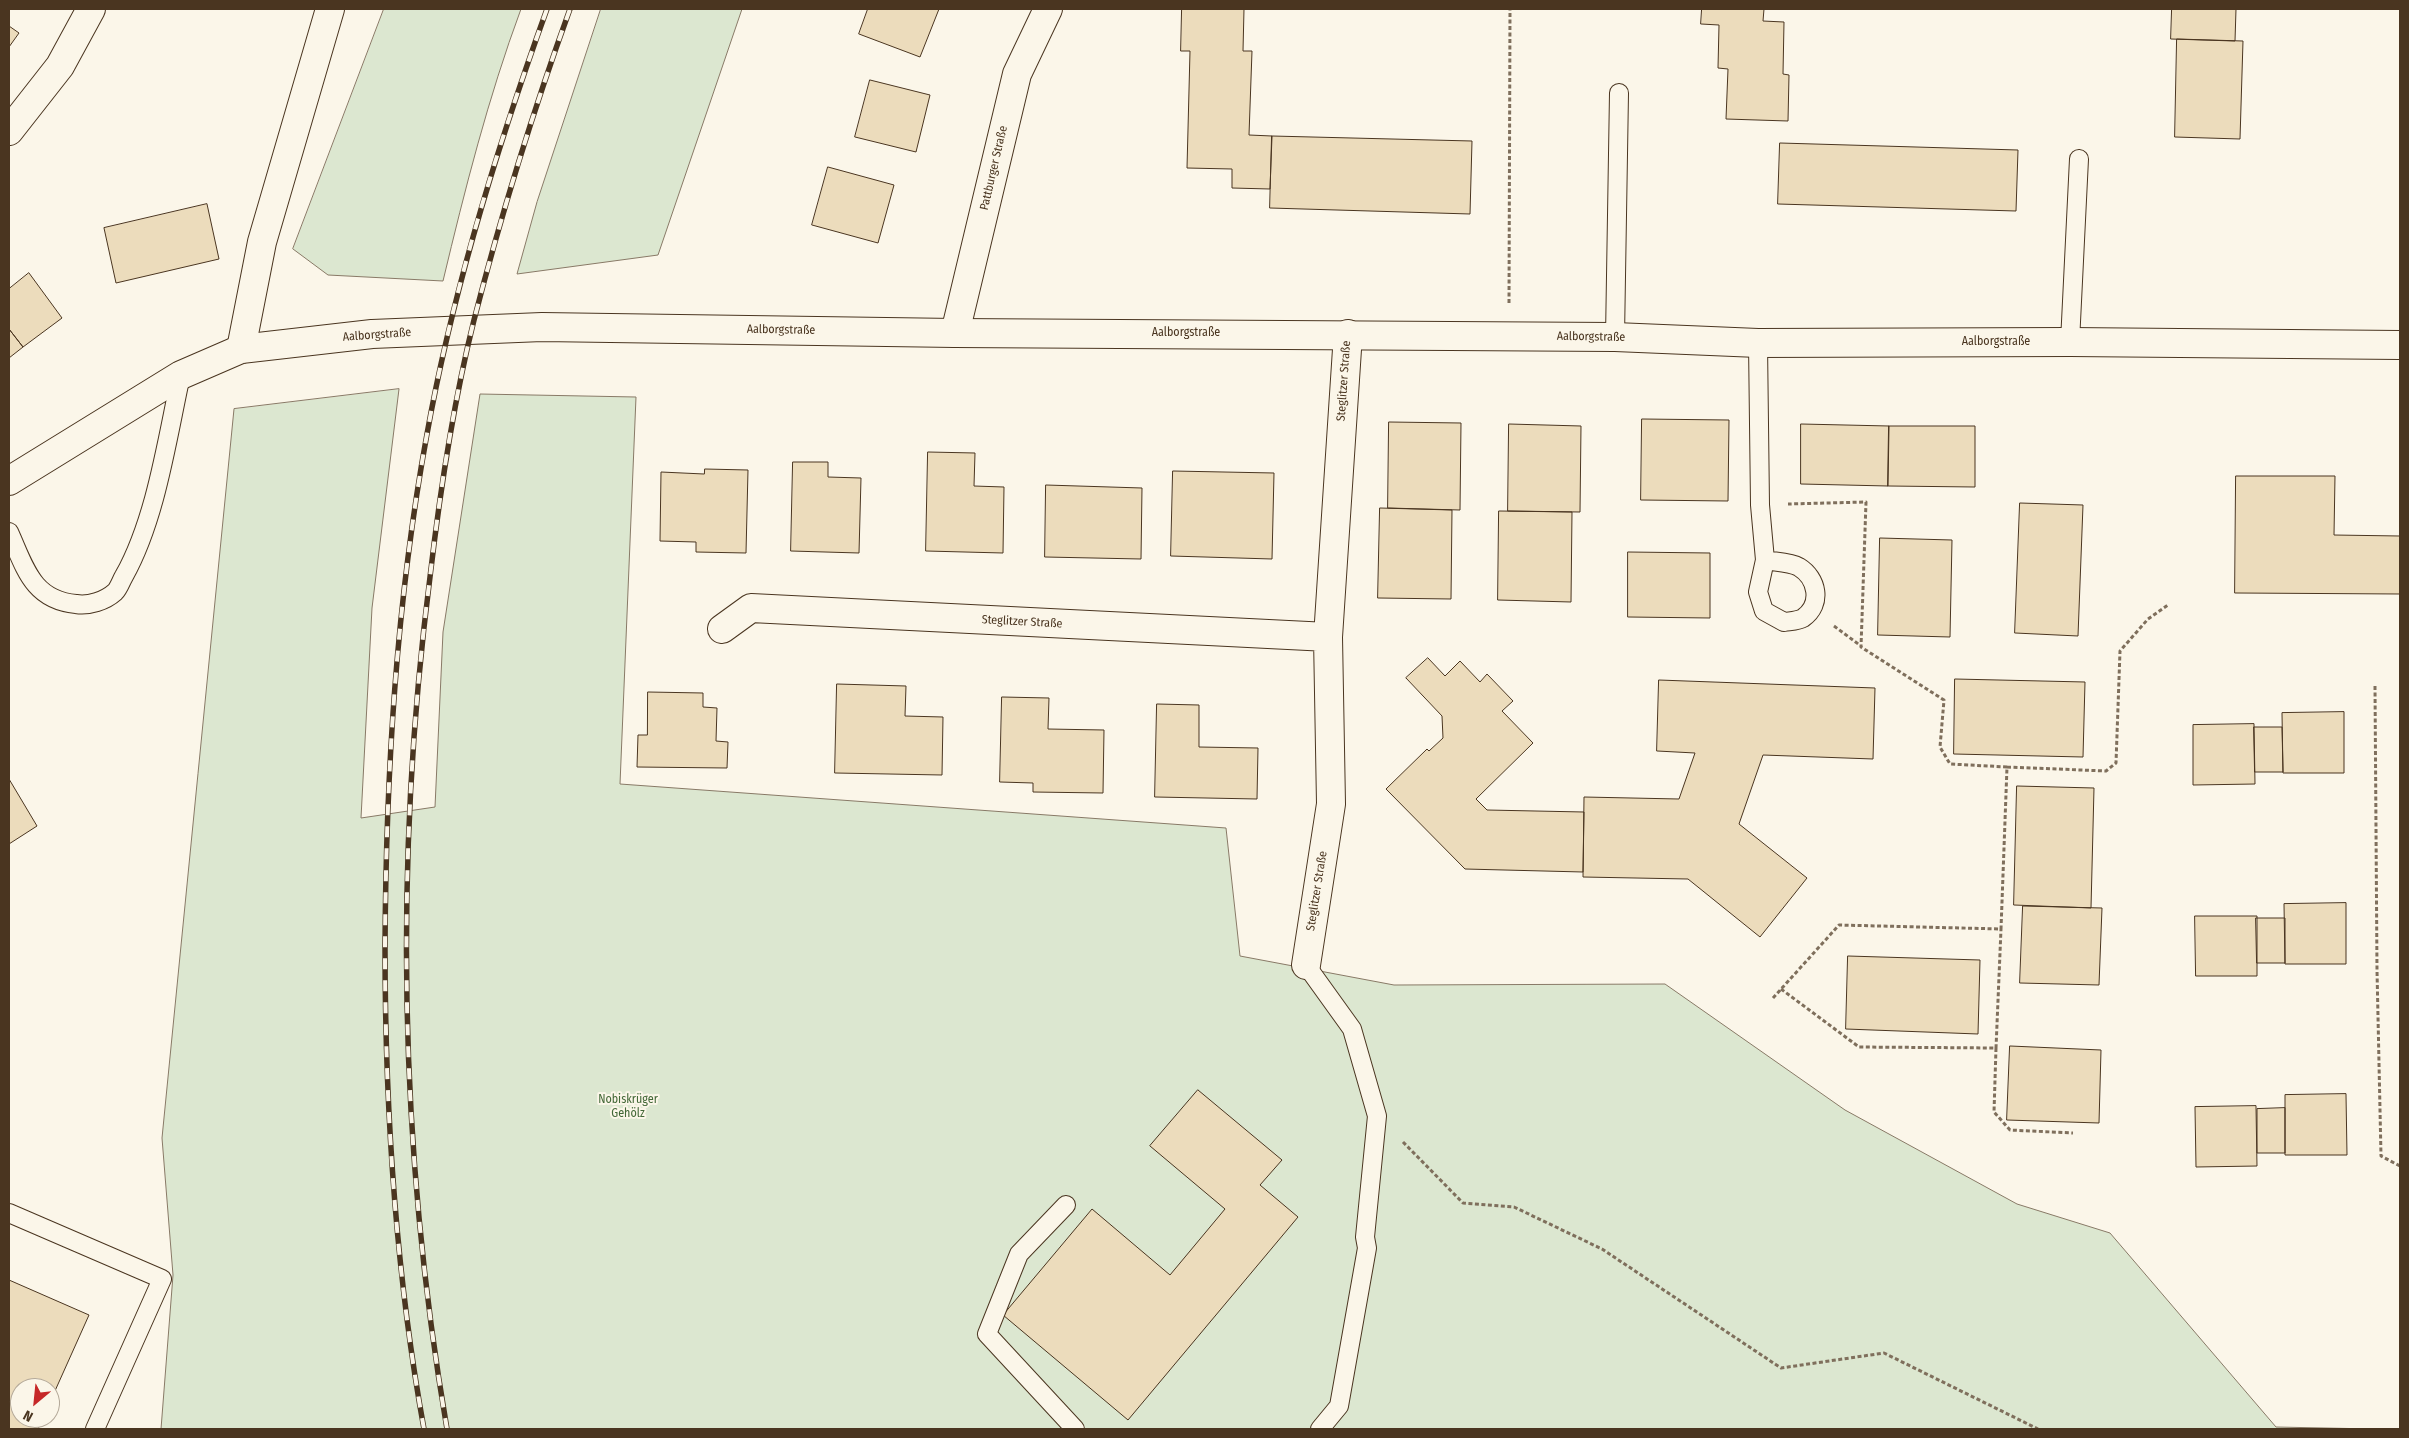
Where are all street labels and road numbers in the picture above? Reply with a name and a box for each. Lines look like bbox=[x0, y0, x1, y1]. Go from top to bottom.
street label: Pattburger Straße bbox=[977, 124, 1011, 212]
street label: Aalborgstraße bbox=[747, 322, 815, 338]
street label: Aalborgstraße bbox=[342, 325, 412, 345]
street label: Aalborgstraße bbox=[1152, 326, 1220, 340]
street label: Aalborgstraße bbox=[1557, 329, 1625, 345]
street label: Aalborgstraße bbox=[1962, 335, 2030, 349]
street label: Steglitzer Straße bbox=[1334, 340, 1354, 422]
street label: Steglitzer Straße bbox=[981, 613, 1063, 631]
street label: Steglitzer Straße bbox=[1304, 850, 1330, 932]

